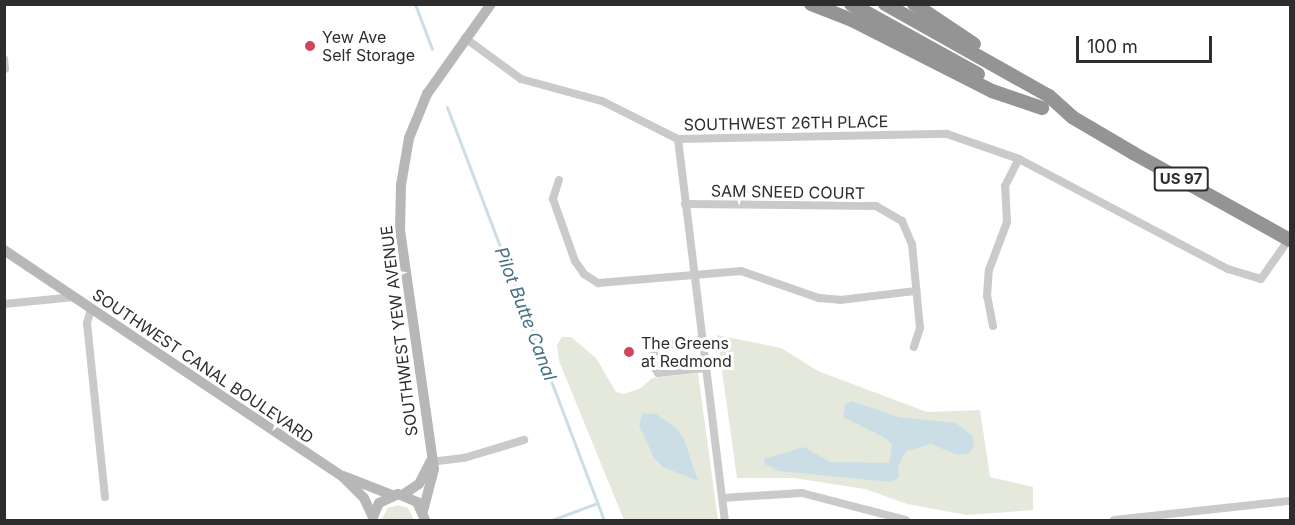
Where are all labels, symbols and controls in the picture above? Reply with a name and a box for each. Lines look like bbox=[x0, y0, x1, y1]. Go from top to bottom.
scale bar bbox=[1079, 24, 1216, 62]
place label: Yew Ave Self Storage bbox=[322, 27, 415, 65]
text: 100 m bbox=[1087, 36, 1138, 57]
marker: Yew Ave Self Storage bbox=[303, 39, 317, 53]
street label: SOUTHWEST 26TH PLACE bbox=[684, 112, 888, 134]
road number: US 97 bbox=[1152, 167, 1210, 191]
street label: SAM SNEED COURT bbox=[711, 181, 865, 203]
street label: SOUTHWEST YEW AVENUE bbox=[377, 225, 421, 437]
water label: Pilot Butte Canal bbox=[490, 244, 560, 384]
street label: SOUTHWEST CANAL BOULEVARD bbox=[89, 285, 317, 447]
place label: The Greens at Redmond bbox=[641, 333, 732, 371]
marker: The Greens at Redmond bbox=[622, 345, 636, 359]

